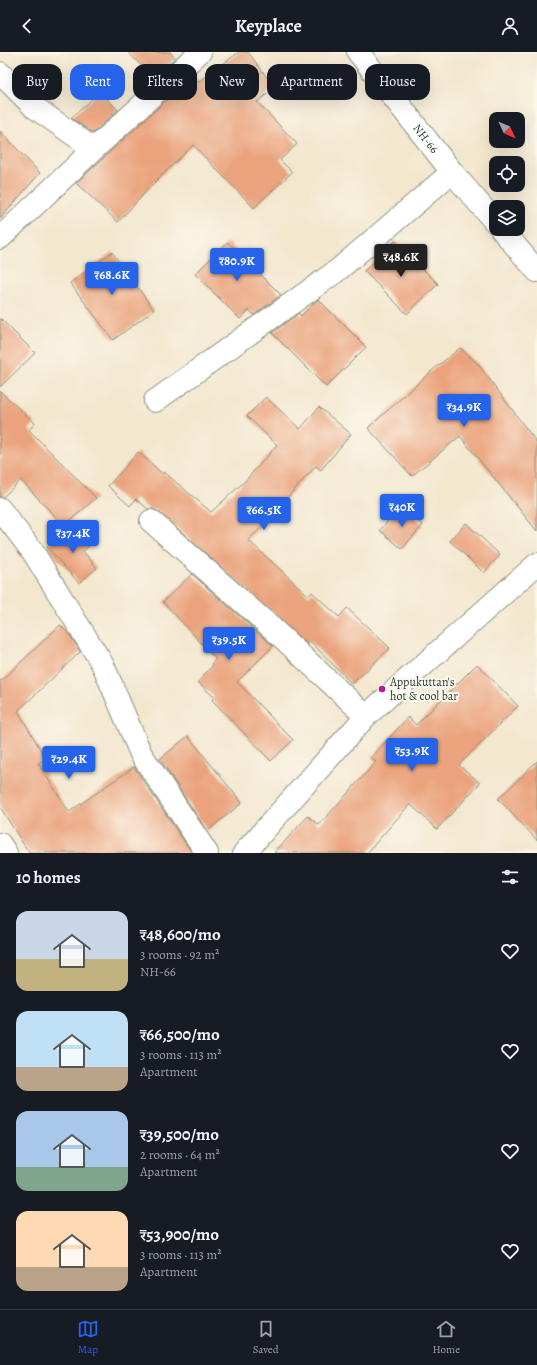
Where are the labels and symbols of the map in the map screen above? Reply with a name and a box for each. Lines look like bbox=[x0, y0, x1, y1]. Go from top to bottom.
north arrow bbox=[489, 112, 525, 148]
street label: NH-66 bbox=[409, 121, 443, 157]
pin: ₹48.6K bbox=[368, 244, 434, 278]
pin: ₹80.9K bbox=[204, 248, 270, 282]
pin: ₹68.6K bbox=[79, 262, 145, 296]
pin: ₹34.9K bbox=[431, 394, 497, 428]
pin: ₹40K bbox=[378, 494, 426, 528]
pin: ₹66.5K bbox=[231, 497, 297, 531]
pin: ₹37.4K bbox=[40, 520, 106, 554]
pin: ₹39.5K bbox=[196, 627, 262, 661]
place label: Appukuttan's hot & cool bar bbox=[389, 674, 458, 704]
marker: Appukuttan's hot & cool bar bbox=[377, 684, 387, 694]
pin: ₹53.9K bbox=[379, 738, 445, 772]
pin: ₹29.4K bbox=[36, 746, 102, 780]

